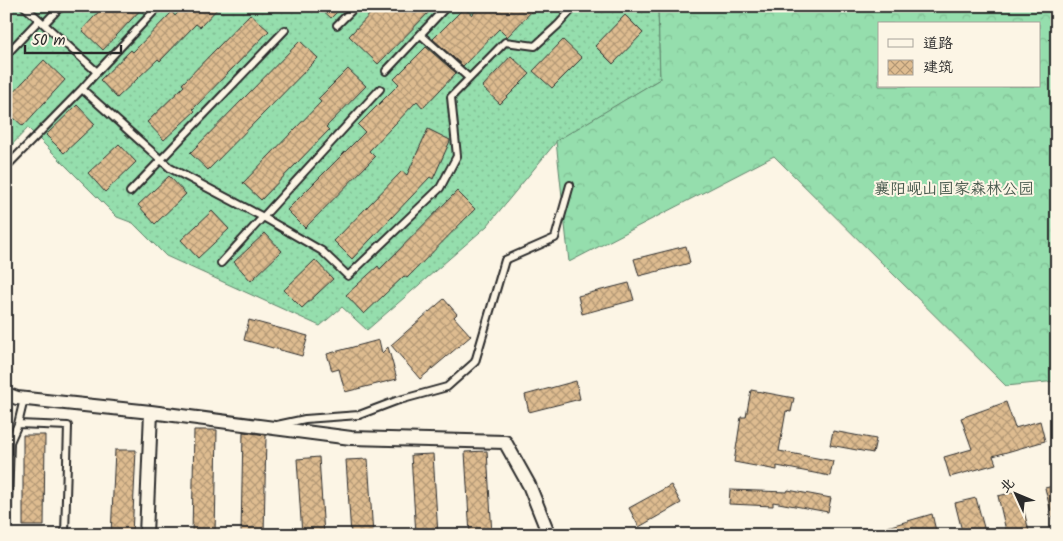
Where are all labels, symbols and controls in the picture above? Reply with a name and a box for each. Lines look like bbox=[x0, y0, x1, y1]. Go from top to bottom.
scale bar bbox=[25, 22, 121, 54]
legend bbox=[878, 22, 1040, 88]
text: 50 m bbox=[32, 29, 66, 53]
text: 道路 bbox=[923, 32, 953, 56]
text: 建筑 bbox=[923, 56, 953, 80]
park label: 襄阳岘山国家森林公园 bbox=[874, 177, 1034, 202]
north arrow bbox=[990, 468, 1040, 518]
text: 北 bbox=[995, 473, 1020, 498]

